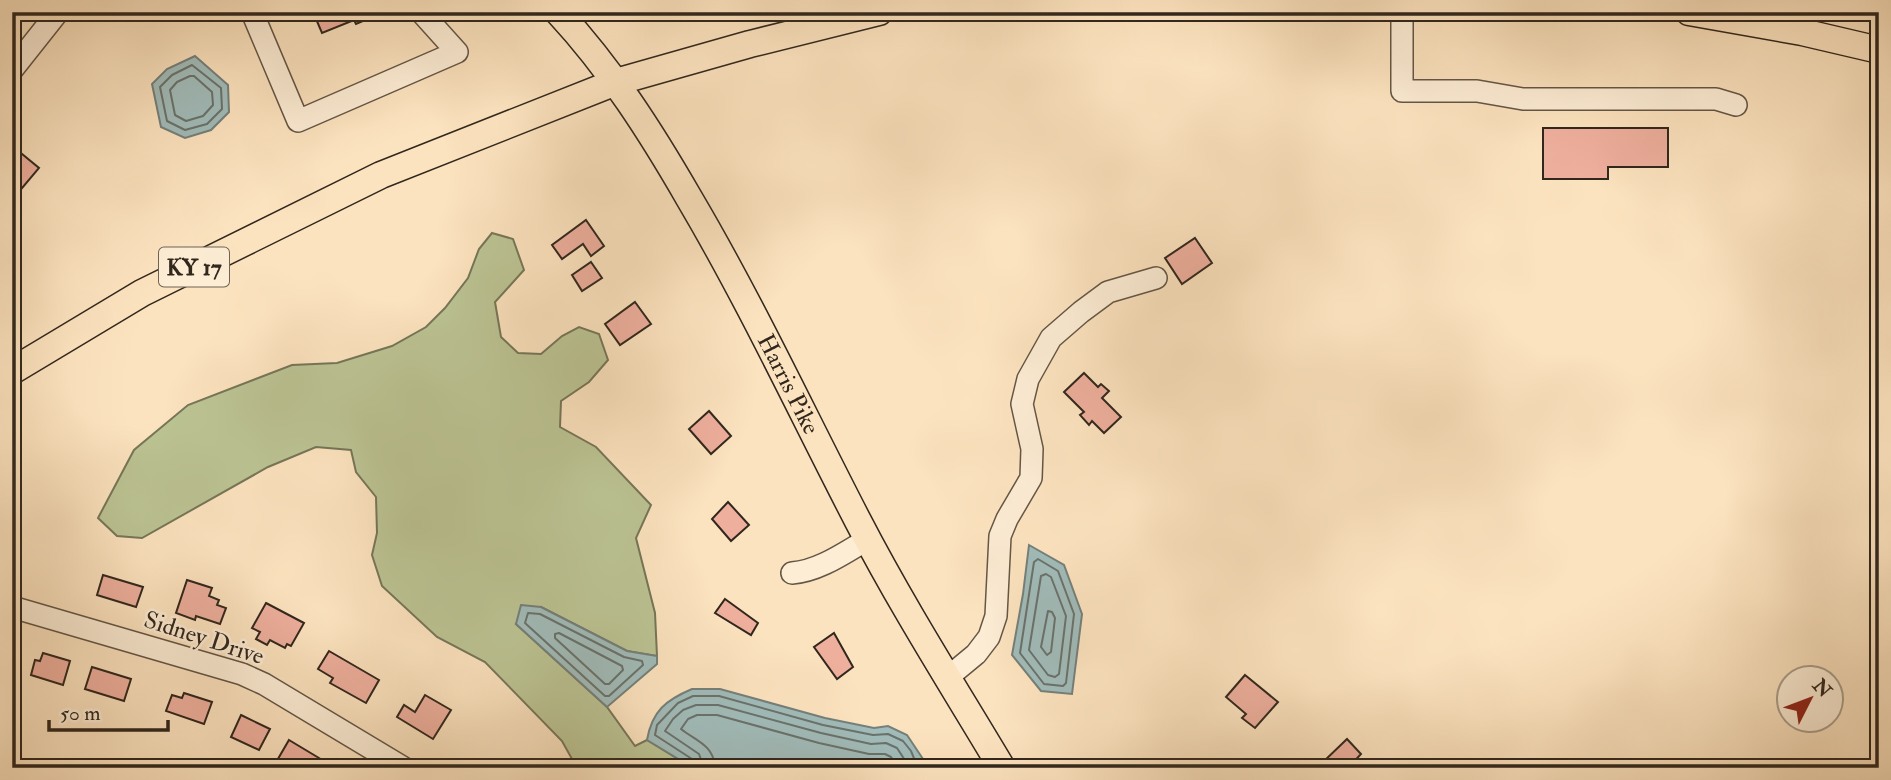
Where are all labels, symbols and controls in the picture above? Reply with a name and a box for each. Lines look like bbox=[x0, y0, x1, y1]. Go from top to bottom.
road number: KY 17 bbox=[159, 248, 229, 286]
street label: Harris Pike bbox=[750, 328, 827, 439]
street label: Sidney Drive bbox=[140, 604, 268, 672]
north arrow bbox=[1776, 664, 1846, 734]
text: N bbox=[1807, 673, 1837, 703]
scale bar bbox=[49, 689, 168, 733]
text: 50 m bbox=[60, 700, 101, 727]

